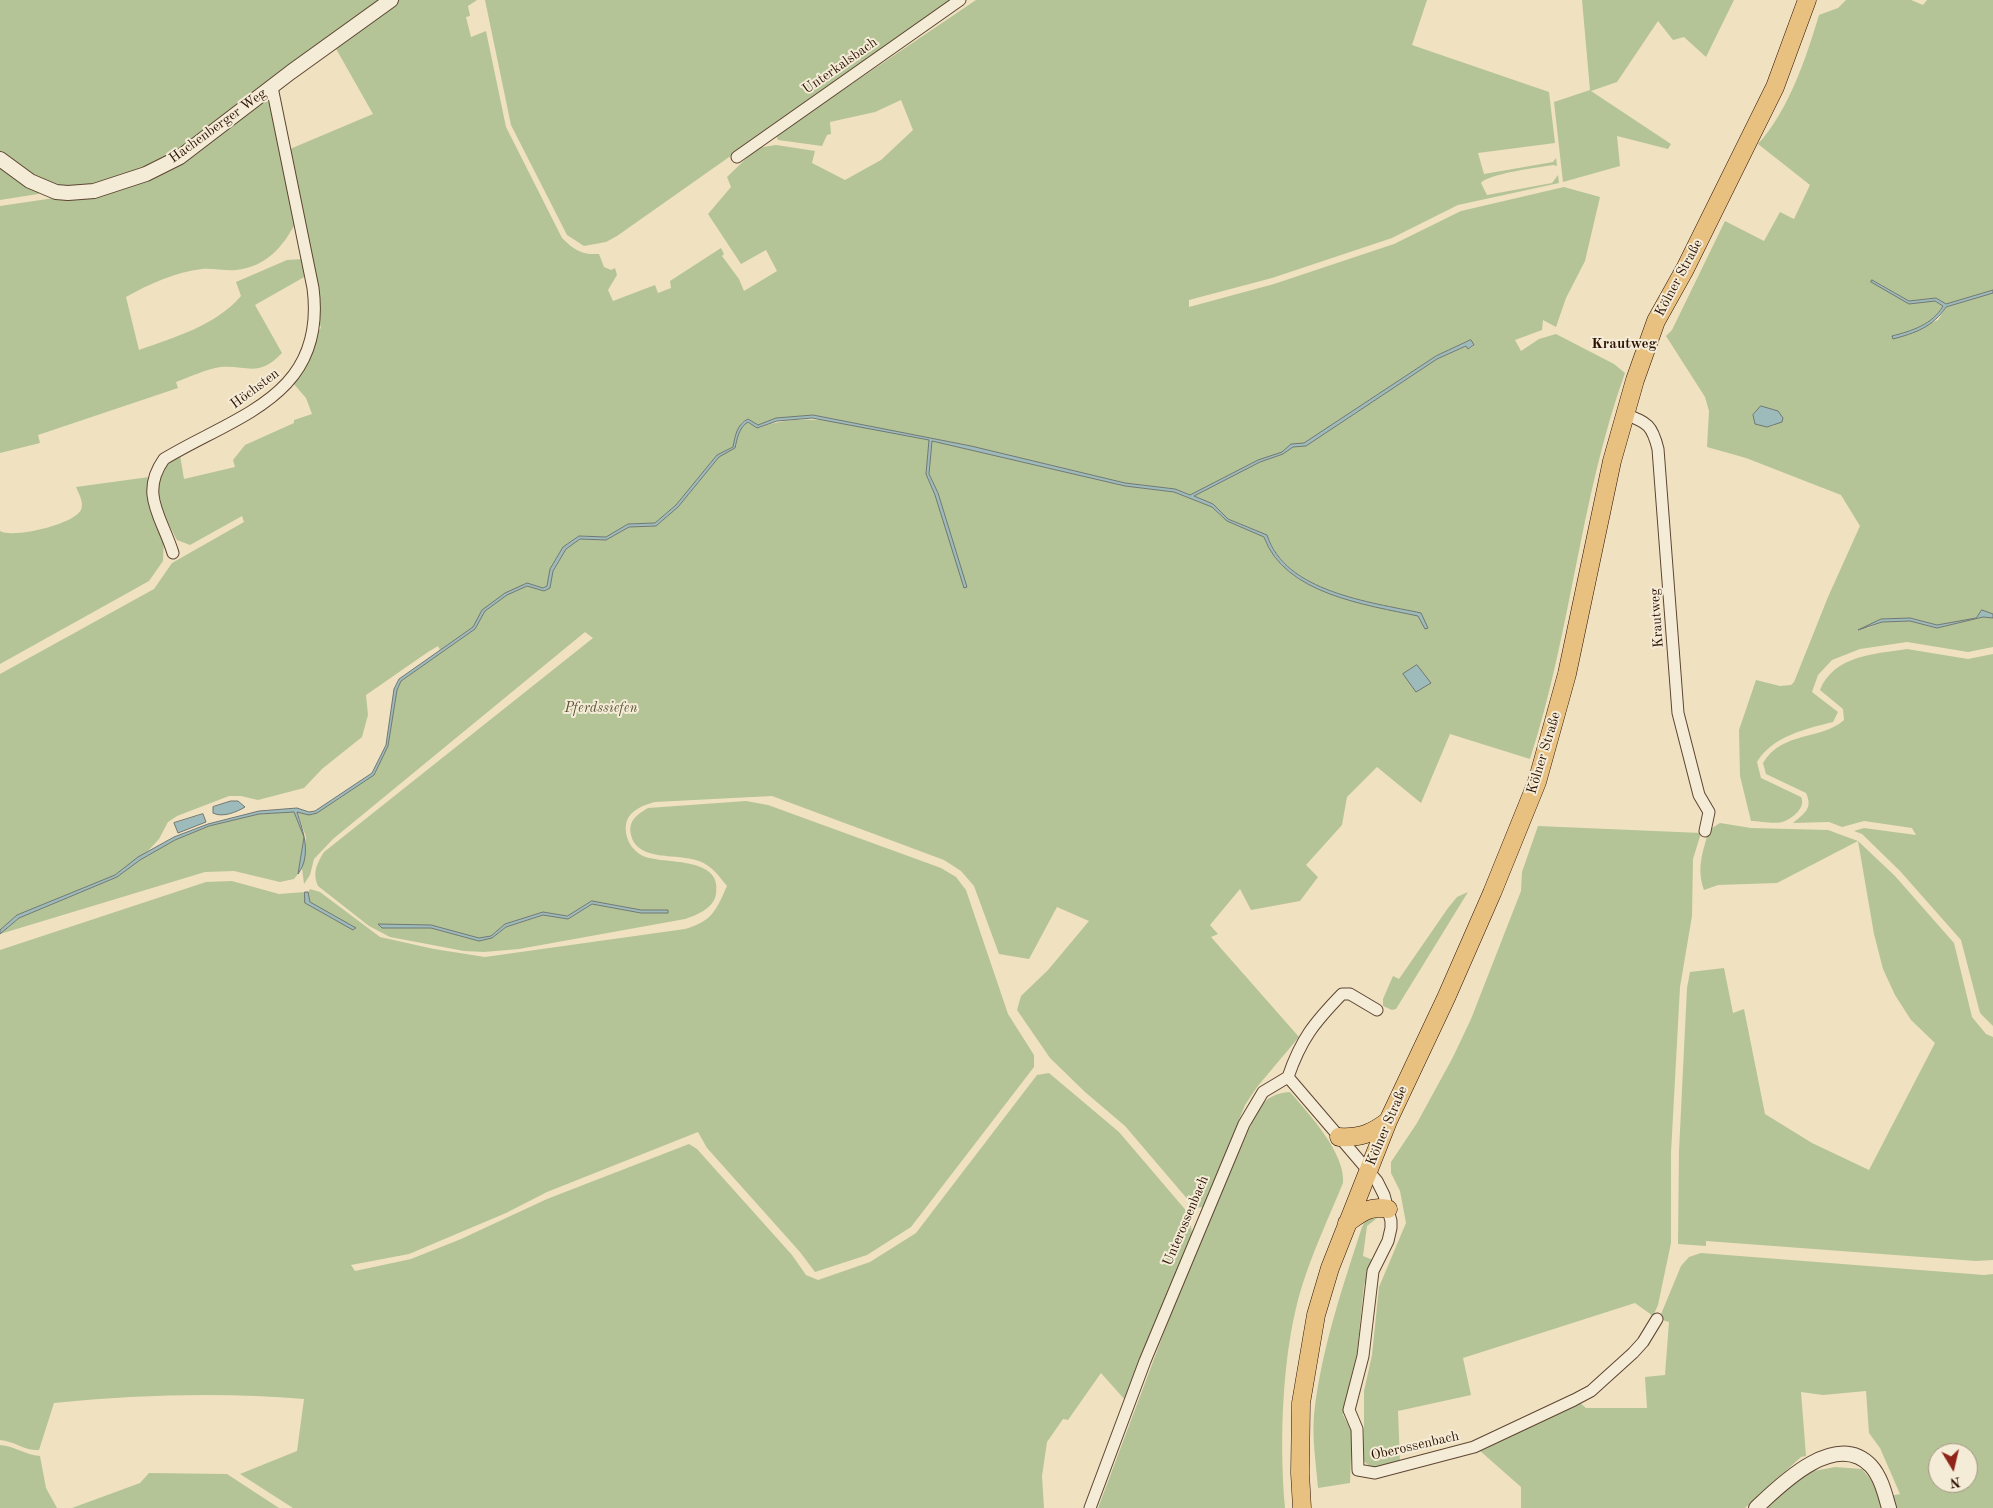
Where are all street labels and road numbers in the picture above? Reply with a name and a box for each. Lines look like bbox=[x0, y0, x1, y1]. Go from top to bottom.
street label: Unterkalsbach bbox=[799, 34, 881, 98]
street label: Hachenberger Weg bbox=[166, 85, 270, 167]
street label: Kölner Straße bbox=[1652, 237, 1706, 319]
street label: Höchsten bbox=[227, 365, 283, 413]
street label: Krautweg bbox=[1647, 588, 1667, 648]
street label: Kölner Straße bbox=[1524, 710, 1564, 796]
street label: Kölner Straße bbox=[1363, 1084, 1411, 1168]
street label: Unterossenbach bbox=[1159, 1173, 1213, 1269]
street label: Oberossenbach bbox=[1369, 1428, 1461, 1464]

